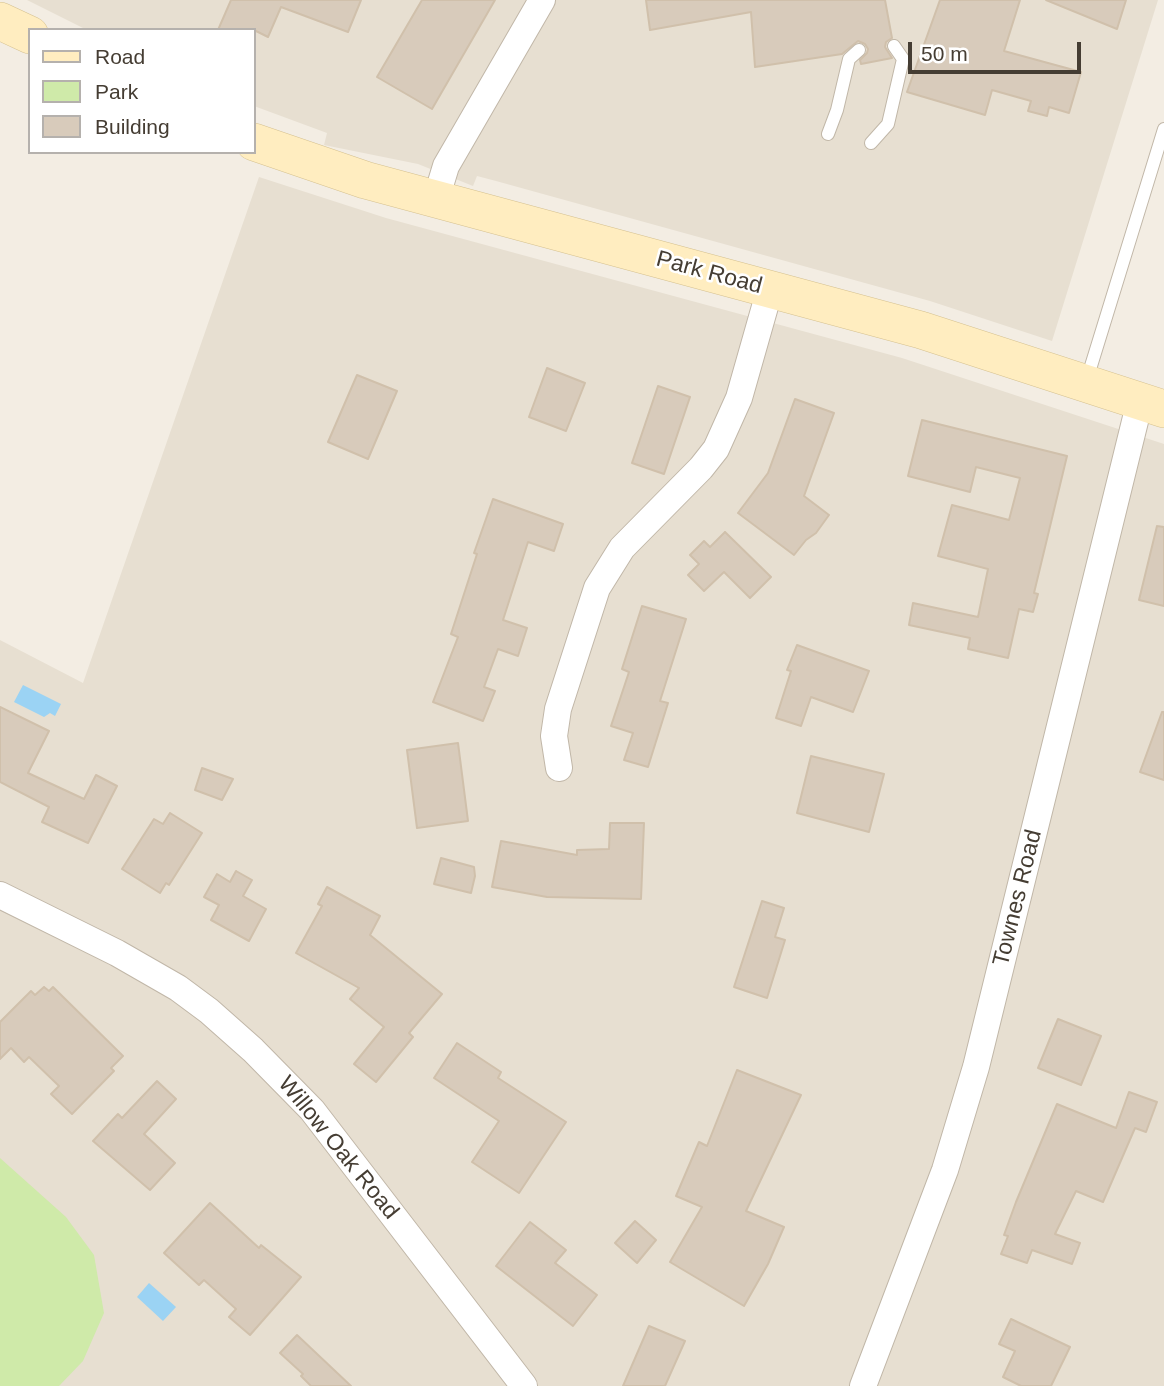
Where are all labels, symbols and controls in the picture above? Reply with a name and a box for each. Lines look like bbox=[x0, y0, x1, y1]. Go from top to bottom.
legend bbox=[28, 28, 256, 154]
scale bar bbox=[912, 28, 1085, 72]
text: 50 m bbox=[921, 42, 968, 65]
text: Road bbox=[95, 45, 145, 68]
text: Park bbox=[95, 80, 138, 103]
text: Building bbox=[95, 115, 170, 138]
street label: Park Road bbox=[653, 246, 765, 300]
street label: Townes Road bbox=[988, 827, 1048, 969]
street label: Willow Oak Road bbox=[272, 1071, 404, 1225]

